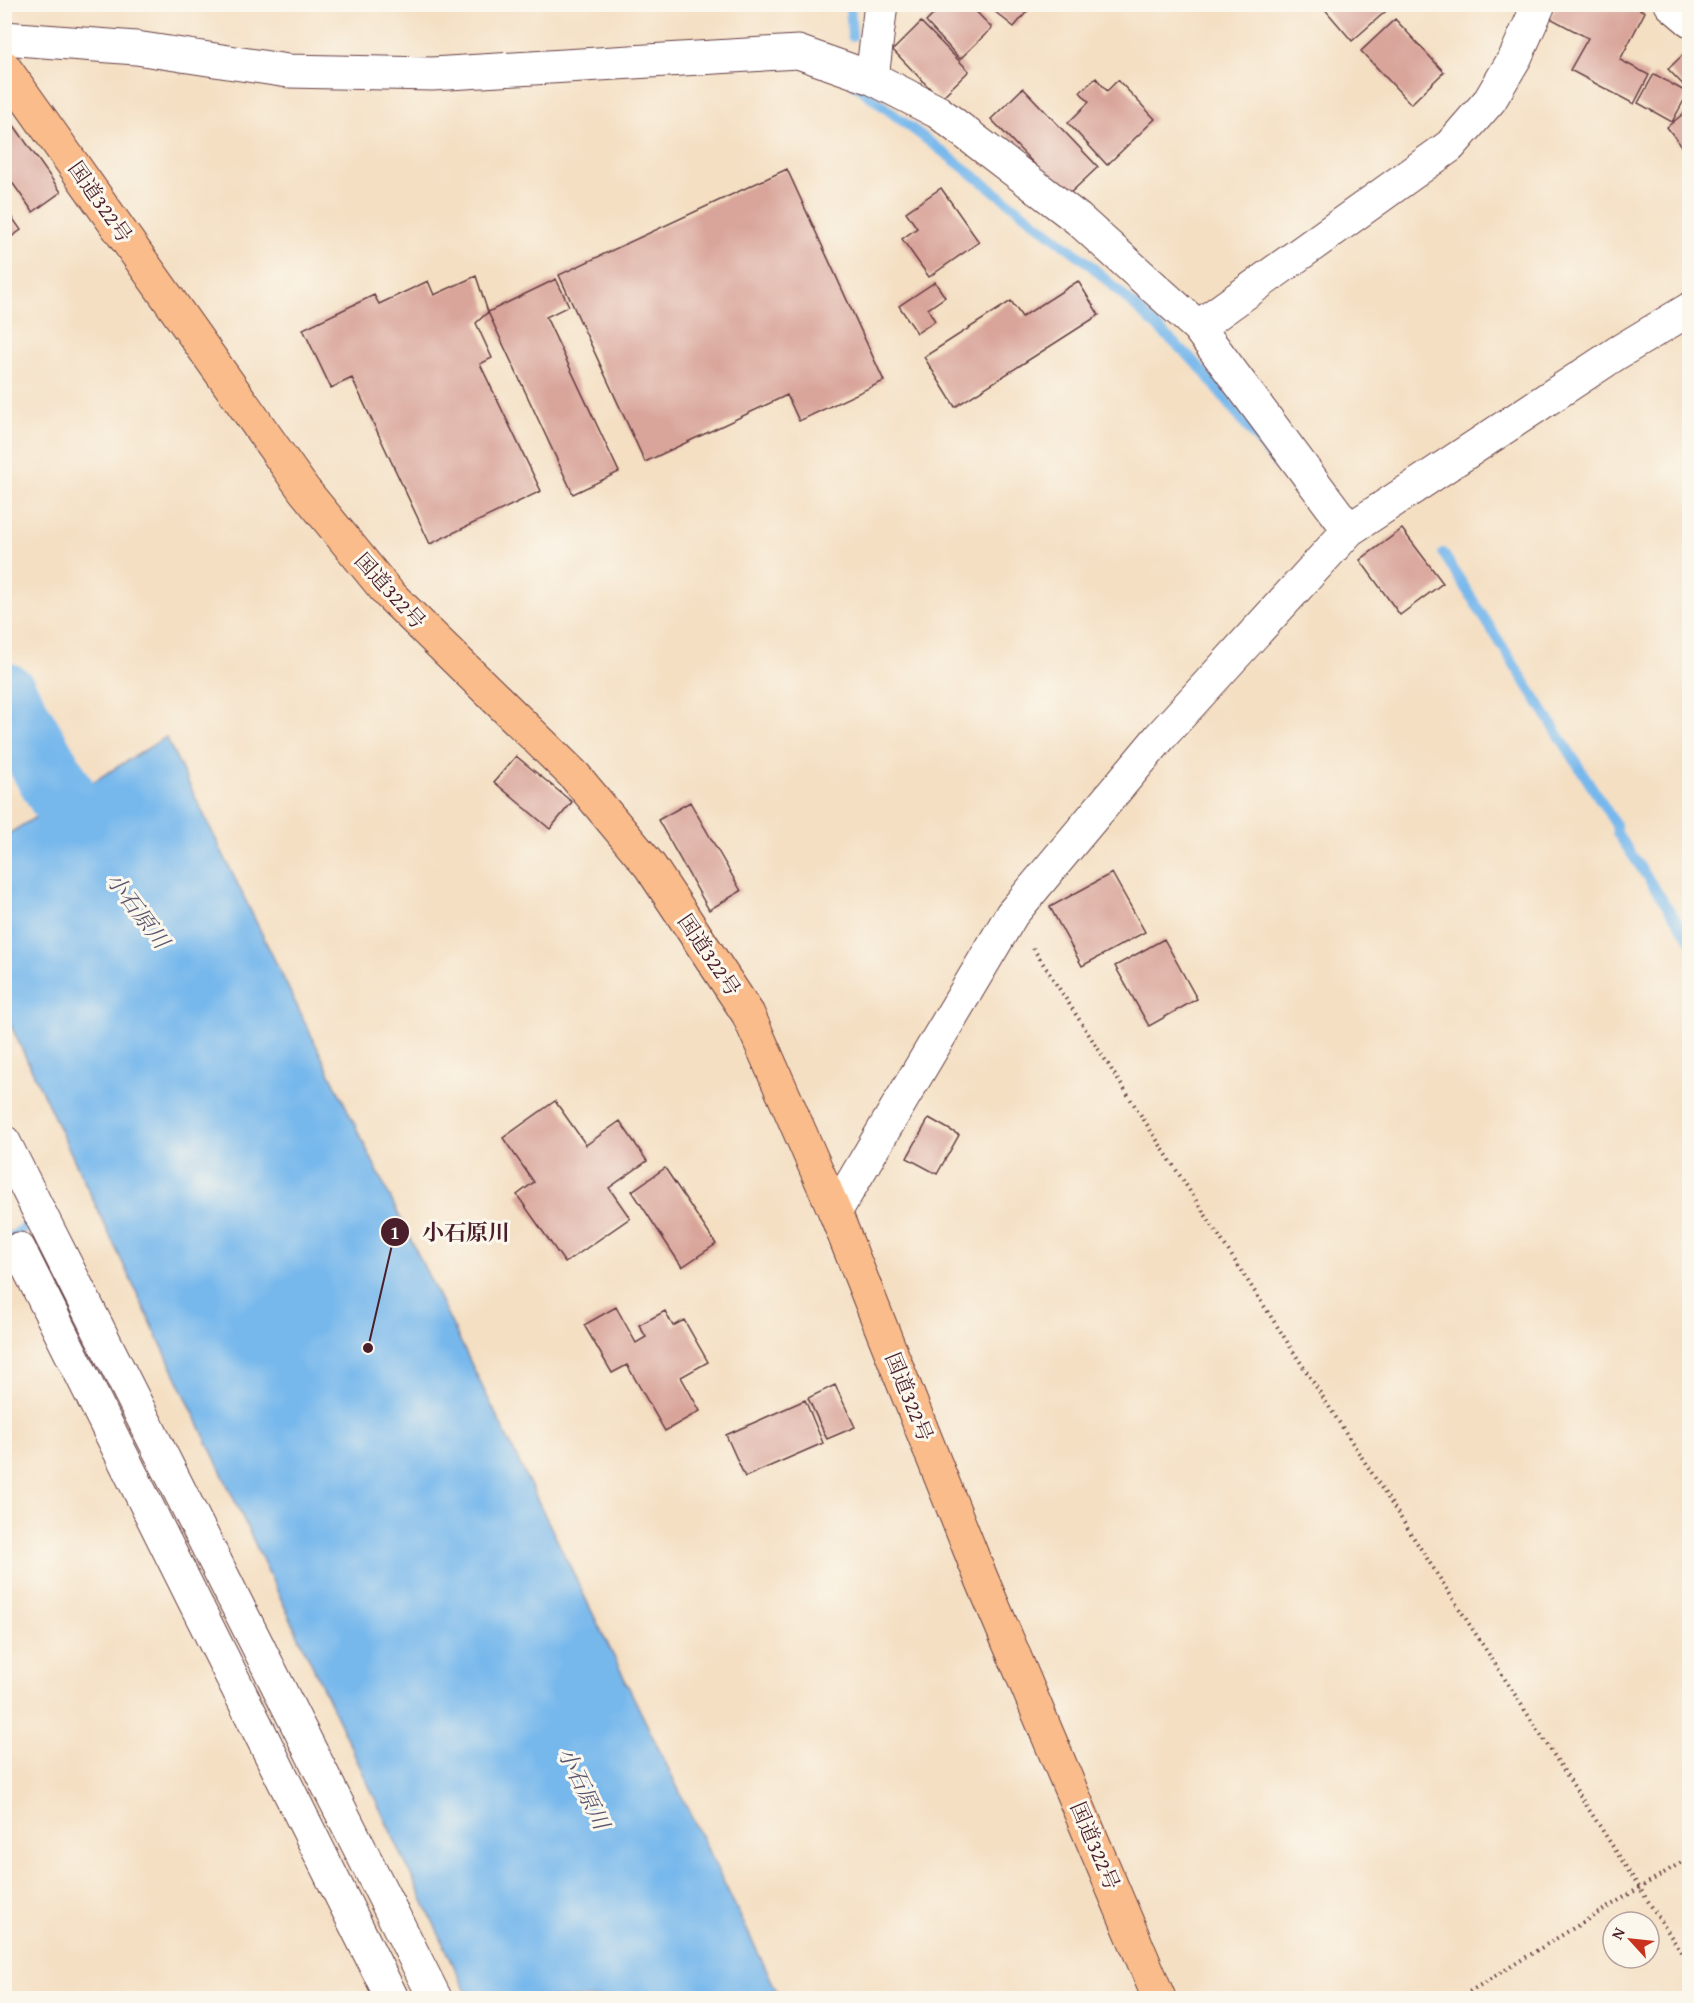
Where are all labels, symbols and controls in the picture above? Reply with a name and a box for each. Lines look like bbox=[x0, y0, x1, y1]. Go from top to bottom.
street label: 国道322号 bbox=[61, 155, 140, 249]
street label: 国道322号 bbox=[348, 546, 433, 636]
water label: 小石原川 bbox=[99, 865, 178, 956]
street label: 国道322号 bbox=[670, 907, 748, 1002]
callout: 小石原川 bbox=[380, 1212, 522, 1252]
text: 小石原川 bbox=[422, 1216, 510, 1248]
text: 1 bbox=[390, 1219, 400, 1246]
street label: 国道322号 bbox=[878, 1348, 941, 1446]
water label: 小石原川 bbox=[550, 1741, 619, 1836]
street label: 国道322号 bbox=[1063, 1797, 1128, 1895]
north arrow bbox=[1601, 1910, 1661, 1970]
text: N bbox=[1605, 1923, 1631, 1943]

